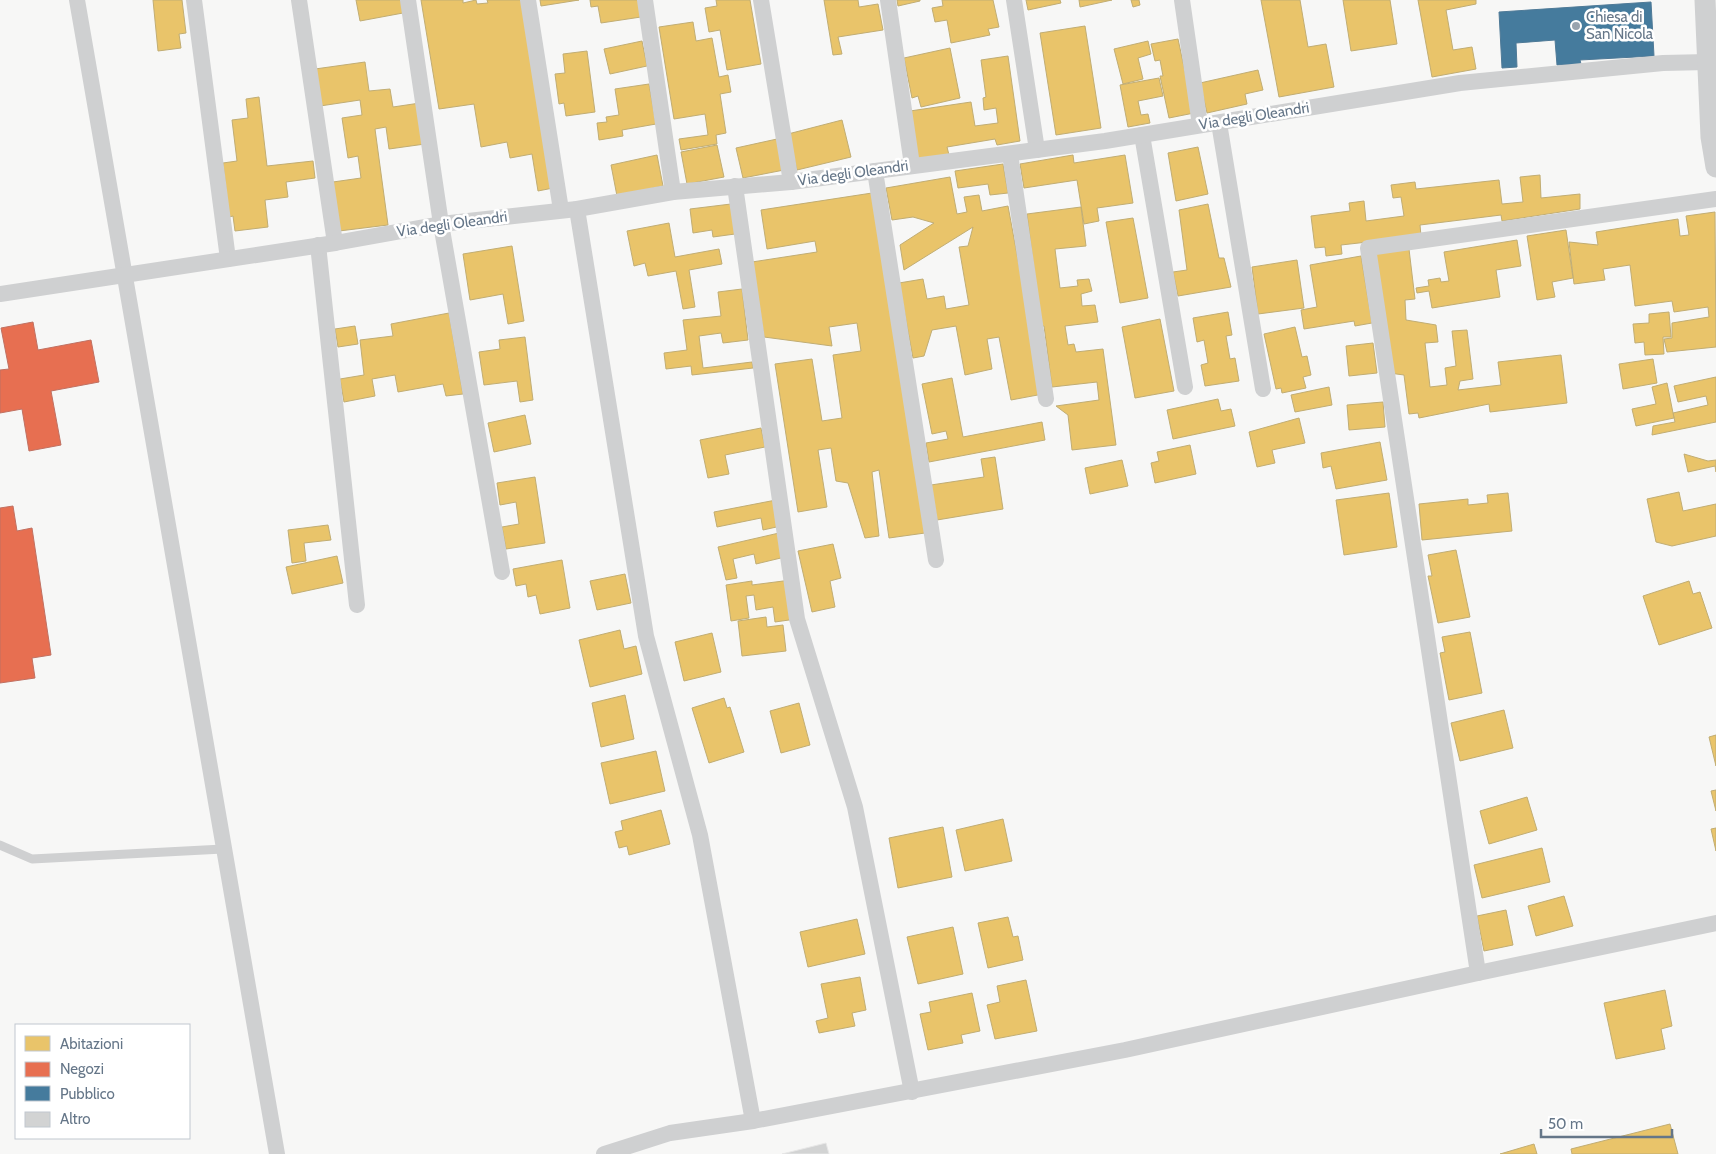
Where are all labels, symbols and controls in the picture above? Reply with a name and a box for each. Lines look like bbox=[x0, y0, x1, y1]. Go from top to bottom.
place label: Chiesa di San Nicola bbox=[1586, 8, 1654, 43]
marker: Chiesa di San Nicola bbox=[1570, 20, 1582, 32]
street label: Via degli Oleandri bbox=[1197, 98, 1311, 134]
street label: Via degli Oleandri bbox=[797, 156, 909, 190]
street label: Via degli Oleandri bbox=[396, 207, 508, 241]
legend bbox=[15, 1024, 190, 1139]
text: Abitazioni bbox=[60, 1035, 123, 1053]
text: Negozi bbox=[60, 1060, 104, 1078]
text: Pubblico bbox=[60, 1085, 115, 1103]
scale bar bbox=[1541, 1106, 1672, 1138]
text: Altro bbox=[60, 1110, 90, 1128]
text: 50 m bbox=[1548, 1115, 1583, 1133]

